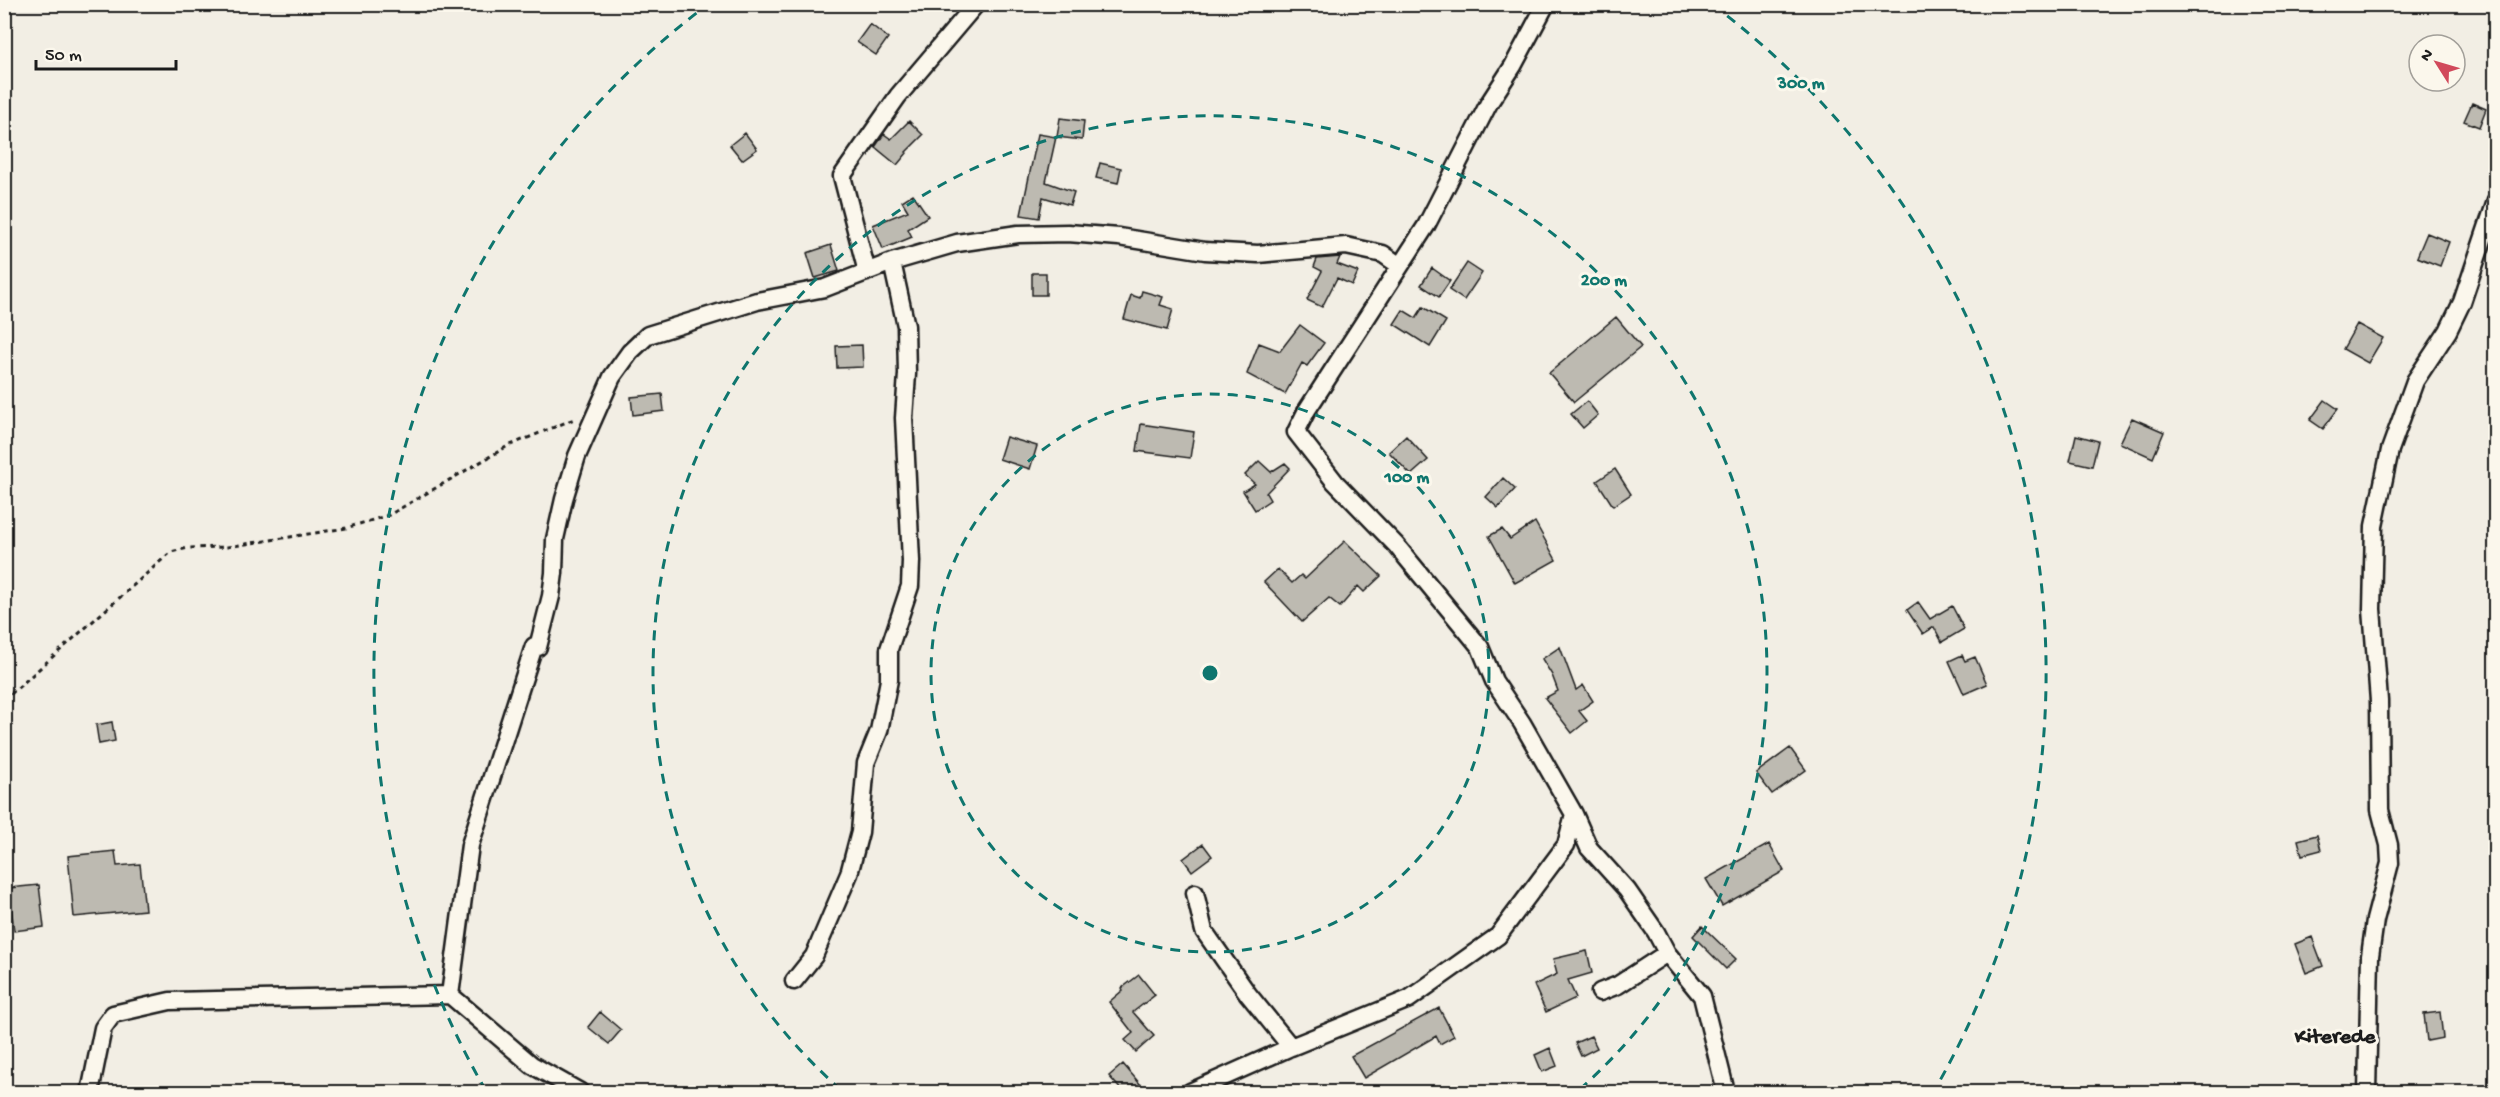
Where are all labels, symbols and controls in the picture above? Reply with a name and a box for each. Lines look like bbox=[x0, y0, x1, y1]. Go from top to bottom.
scale bar bbox=[36, 33, 176, 71]
north arrow bbox=[2407, 33, 2467, 93]
text: 50 m bbox=[45, 46, 82, 67]
text: N bbox=[2417, 46, 2439, 66]
text: 300 m bbox=[1777, 74, 1825, 95]
text: 200 m bbox=[1581, 271, 1627, 292]
text: 100 m bbox=[1384, 468, 1430, 489]
centre of rings bbox=[1200, 663, 1220, 683]
district label: Kiterede bbox=[2294, 1025, 2376, 1051]

